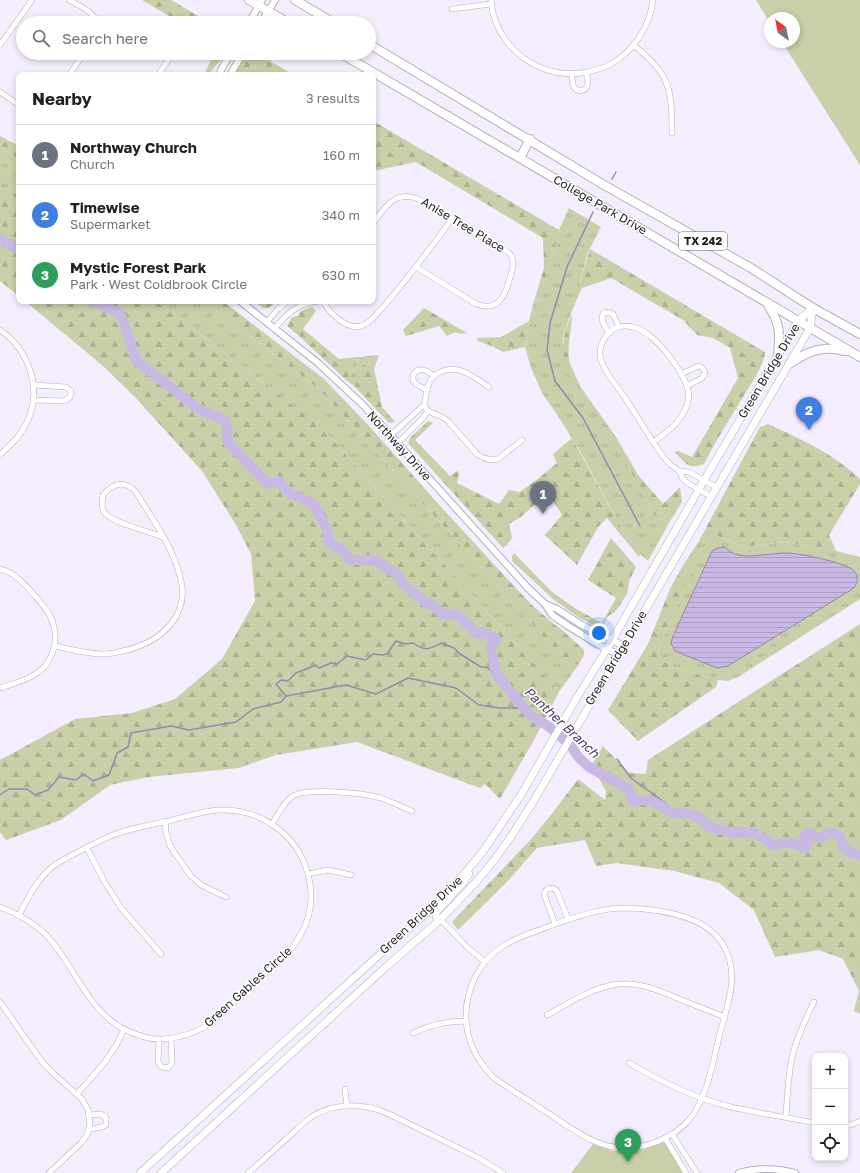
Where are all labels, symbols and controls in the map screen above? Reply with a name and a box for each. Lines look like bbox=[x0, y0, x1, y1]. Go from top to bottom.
north arrow bbox=[764, 12, 800, 48]
search box bbox=[16, 16, 376, 60]
icon: search bbox=[30, 27, 52, 49]
text: Search here bbox=[62, 29, 148, 47]
text: Nearby bbox=[32, 88, 92, 109]
text: 3 results bbox=[306, 90, 360, 106]
text: Northway Church bbox=[70, 138, 197, 156]
text: 1 bbox=[42, 147, 48, 163]
text: 160 m bbox=[323, 147, 360, 163]
text: Church bbox=[70, 156, 115, 172]
street label: College Park Drive bbox=[551, 172, 650, 238]
street label: Anise Tree Place bbox=[419, 194, 508, 255]
text: Timewise bbox=[70, 198, 140, 216]
text: 2 bbox=[41, 207, 49, 223]
text: 340 m bbox=[322, 207, 360, 223]
text: Supermarket bbox=[70, 216, 151, 232]
road number: TX 242 bbox=[679, 232, 727, 250]
text: Mystic Forest Park bbox=[70, 258, 206, 276]
text: 3 bbox=[41, 267, 49, 283]
text: 630 m bbox=[322, 267, 360, 283]
text: Park · West Coldbrook Circle bbox=[70, 276, 247, 292]
street label: Green Bridge Drive bbox=[734, 321, 803, 421]
pin: 2 bbox=[796, 397, 822, 430]
street label: Northway Drive bbox=[364, 408, 435, 484]
pin: 1 bbox=[530, 481, 556, 514]
street label: Green Bridge Drive bbox=[581, 608, 650, 708]
your location bbox=[589, 623, 609, 643]
water label: Panther Branch bbox=[521, 683, 604, 762]
street label: Green Bridge Drive bbox=[376, 872, 465, 957]
street label: Green Gables Circle bbox=[201, 943, 295, 1030]
map controls bbox=[812, 1053, 848, 1161]
button: + bbox=[812, 1053, 848, 1089]
button: − bbox=[812, 1089, 848, 1125]
button: locate bbox=[812, 1125, 848, 1161]
pin: 3 bbox=[615, 1129, 641, 1162]

